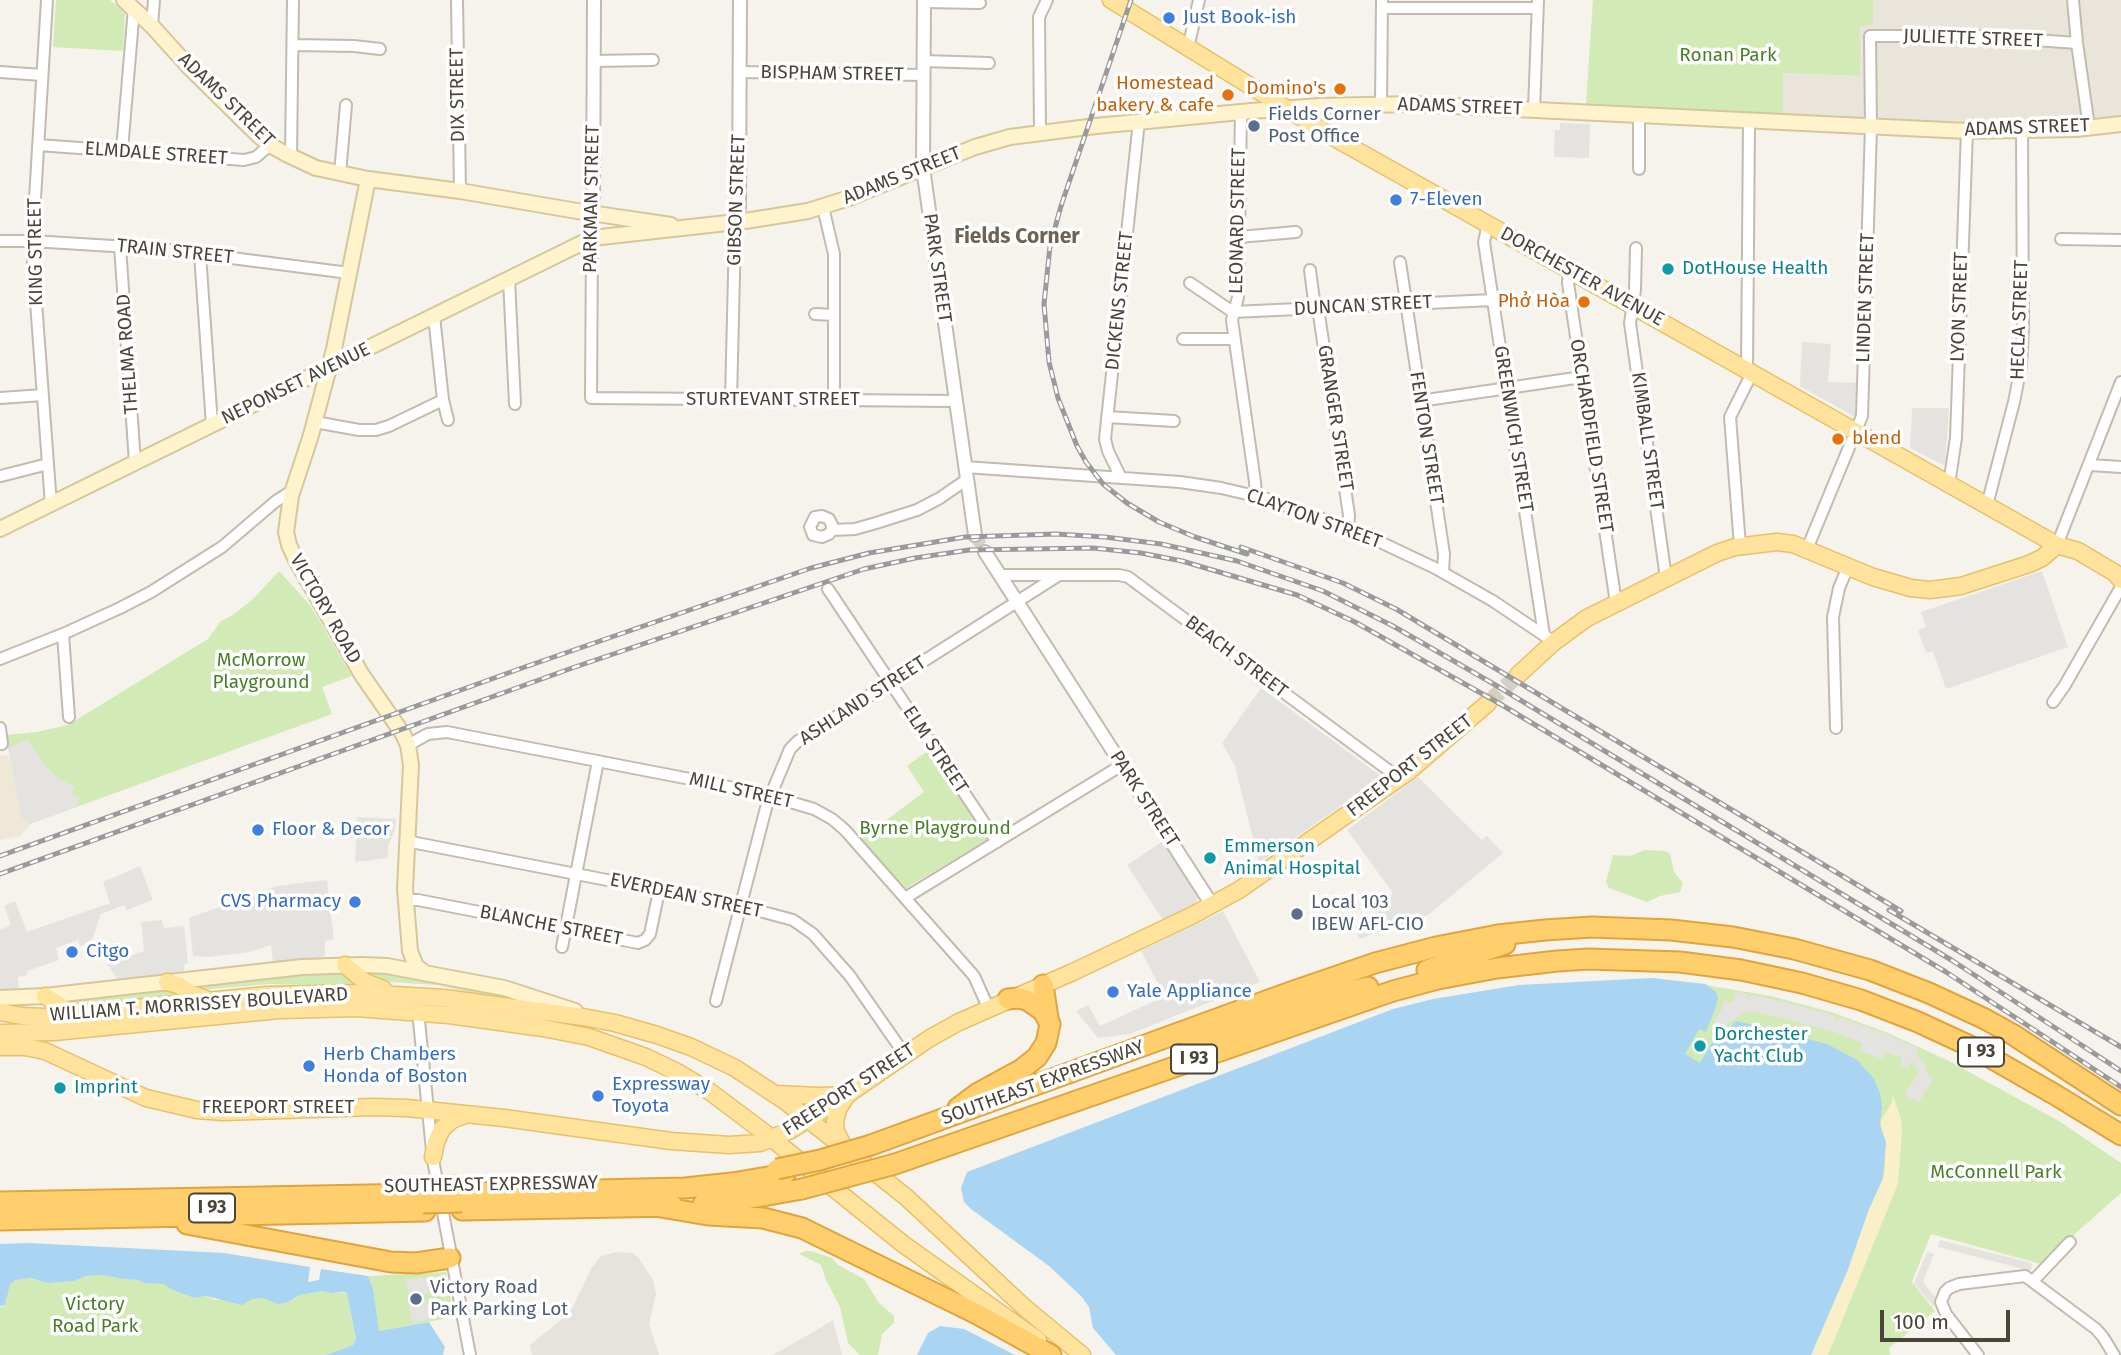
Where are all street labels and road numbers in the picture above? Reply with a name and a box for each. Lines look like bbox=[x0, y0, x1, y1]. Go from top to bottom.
street label: JULIETTE STREET bbox=[1903, 25, 2043, 53]
street label: ADAMS STREET bbox=[173, 48, 279, 152]
street label: DIX STREET bbox=[446, 48, 470, 142]
street label: BISPHAM STREET bbox=[760, 61, 904, 87]
street label: ADAMS STREET bbox=[1397, 93, 1523, 121]
street label: ADAMS STREET bbox=[1964, 114, 2090, 142]
street label: PARKMAN STREET bbox=[579, 125, 605, 273]
street label: GIBSON STREET bbox=[723, 134, 751, 266]
street label: ELMDALE STREET bbox=[84, 138, 228, 170]
street label: ADAMS STREET bbox=[840, 142, 964, 210]
street label: LEONARD STREET bbox=[1225, 148, 1251, 294]
street label: KING STREET bbox=[24, 198, 48, 306]
street label: PARK STREET bbox=[918, 212, 956, 324]
street label: DORCHESTER AVENUE bbox=[1496, 222, 1668, 332]
street label: DICKENS STREET bbox=[1101, 230, 1139, 372]
street label: LINDEN STREET bbox=[1852, 233, 1880, 363]
street label: TRAIN STREET bbox=[116, 235, 234, 269]
street label: LYON STREET bbox=[1947, 252, 1973, 362]
street label: HECLA STREET bbox=[2007, 259, 2033, 381]
street label: DUNCAN STREET bbox=[1293, 291, 1433, 321]
street label: THELMA ROAD bbox=[112, 293, 144, 415]
street label: ORCHARDFIELD STREET bbox=[1564, 337, 1618, 535]
street label: NEPONSET AVENUE bbox=[218, 338, 374, 430]
street label: GRANGER STREET bbox=[1312, 343, 1358, 493]
street label: GREENWICH STREET bbox=[1489, 344, 1537, 514]
street label: FENTON STREET bbox=[1404, 370, 1448, 506]
street label: KIMBALL STREET bbox=[1626, 370, 1668, 512]
street label: STURTEVANT STREET bbox=[686, 389, 860, 411]
street label: CLAYTON STREET bbox=[1243, 484, 1385, 554]
street label: VICTORY ROAD bbox=[284, 550, 366, 668]
street label: BEACH STREET bbox=[1180, 611, 1292, 703]
street label: ASHLAND STREET bbox=[795, 652, 931, 750]
street label: ELM STREET bbox=[897, 702, 973, 798]
street label: FREEPORT STREET bbox=[1343, 710, 1477, 822]
street label: PARK STREET bbox=[1105, 747, 1183, 851]
street label: MILL STREET bbox=[687, 768, 795, 814]
street label: EVERDEAN STREET bbox=[608, 869, 764, 923]
street label: BLANCHE STREET bbox=[478, 901, 624, 951]
street label: WILLIAM T. MORRISSEY BOULEVARD bbox=[49, 983, 349, 1027]
street label: SOUTHEAST EXPRESSWAY bbox=[939, 1036, 1147, 1130]
road number: I 93 bbox=[1958, 1037, 2004, 1066]
street label: FREEPORT STREET bbox=[779, 1039, 919, 1141]
road number: I 93 bbox=[1171, 1044, 1217, 1074]
street label: FREEPORT STREET bbox=[202, 1097, 354, 1119]
street label: SOUTHEAST EXPRESSWAY bbox=[384, 1172, 598, 1198]
road number: I 93 bbox=[189, 1194, 235, 1223]

